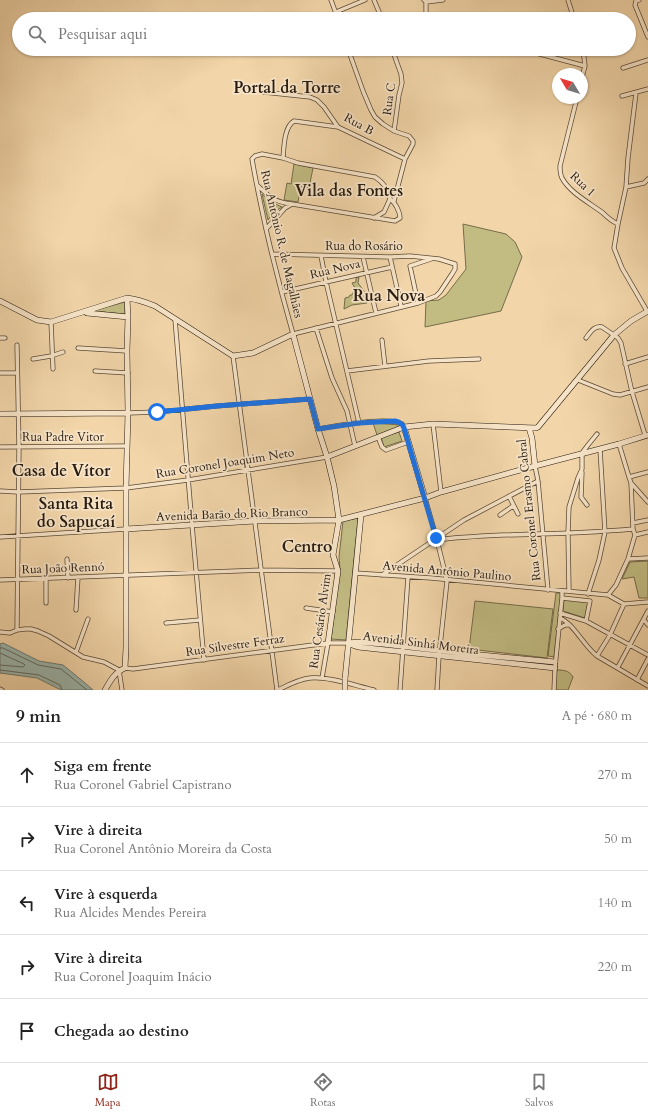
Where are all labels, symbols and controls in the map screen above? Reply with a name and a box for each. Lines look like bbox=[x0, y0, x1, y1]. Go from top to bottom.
search box bbox=[12, 12, 636, 56]
icon: search bbox=[26, 23, 48, 45]
text: Pesquisar aqui bbox=[58, 24, 147, 44]
north arrow bbox=[552, 68, 588, 104]
district label: Portal da Torre bbox=[233, 77, 341, 99]
street label: Rua C bbox=[379, 82, 399, 116]
street label: Rua B bbox=[341, 109, 377, 139]
street label: Rua 1 bbox=[567, 168, 599, 200]
street label: Rua Antônio R. de Magalhães bbox=[257, 169, 307, 319]
district label: Vila das Fontes bbox=[295, 180, 403, 202]
street label: Rua do Rosário bbox=[325, 238, 403, 254]
street label: Rua Nova bbox=[308, 255, 363, 283]
district label: Rua Nova bbox=[353, 285, 425, 307]
route start bbox=[148, 403, 166, 421]
street label: Rua Padre Vitor bbox=[22, 429, 105, 445]
street label: Rua Coronel Erasmo Cabral bbox=[514, 438, 544, 582]
street label: Rua Coronel Joaquim Neto bbox=[155, 444, 296, 482]
district label: Casa de Vítor bbox=[12, 460, 111, 482]
district label: Santa Rita do Sapucaí bbox=[37, 493, 115, 533]
street label: Avenida Barão do Rio Branco bbox=[156, 503, 309, 525]
route end bbox=[427, 529, 445, 547]
district label: Centro bbox=[282, 536, 332, 558]
street label: Avenida Antônio Paulino bbox=[382, 557, 513, 585]
street label: Rua João Rennó bbox=[21, 559, 105, 577]
street label: Rua Cesário Alvim bbox=[305, 572, 335, 670]
street label: Avenida Sinhá Moreira bbox=[362, 628, 481, 658]
street label: Rua Silvestre Ferraz bbox=[185, 630, 286, 660]
text: 9 min bbox=[16, 705, 61, 728]
text: A pé · 680 m bbox=[562, 707, 632, 725]
text: Siga em frente bbox=[54, 756, 152, 776]
icon: ahead bbox=[16, 764, 38, 786]
text: 270 m bbox=[598, 766, 632, 784]
text: Rua Coronel Gabriel Capistrano bbox=[54, 776, 231, 794]
text: Vire à direita bbox=[54, 820, 142, 840]
icon: right bbox=[16, 828, 38, 850]
text: 50 m bbox=[604, 830, 632, 848]
text: Rua Coronel Antônio Moreira da Costa bbox=[54, 840, 272, 858]
text: Vire à esquerda bbox=[54, 884, 158, 904]
icon: left bbox=[16, 892, 38, 914]
text: 140 m bbox=[598, 894, 632, 912]
text: Rua Alcides Mendes Pereira bbox=[54, 904, 207, 922]
text: Vire à direita bbox=[54, 948, 142, 968]
icon: right bbox=[16, 956, 38, 978]
text: 220 m bbox=[598, 958, 632, 976]
text: Rua Coronel Joaquim Inácio bbox=[54, 968, 211, 986]
icon: arrive bbox=[16, 1020, 38, 1042]
text: Chegada ao destino bbox=[54, 1021, 189, 1041]
tab: Mapa bbox=[95, 1071, 120, 1110]
tab: Rotas bbox=[310, 1071, 335, 1110]
tab: Salvos bbox=[525, 1071, 553, 1110]

